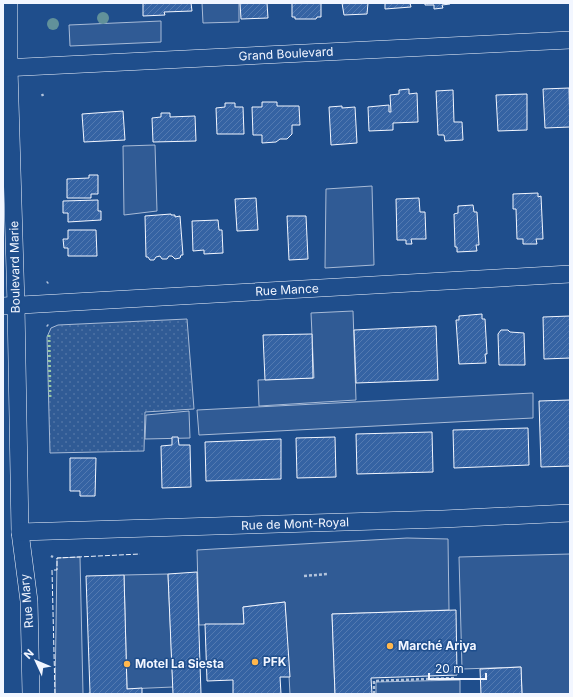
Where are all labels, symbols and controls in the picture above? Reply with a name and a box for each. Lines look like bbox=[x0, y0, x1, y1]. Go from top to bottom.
street label: Grand Boulevard bbox=[238, 44, 334, 63]
street label: Boulevard Marie bbox=[6, 221, 23, 313]
street label: Rue Mance bbox=[255, 280, 319, 299]
street label: Rue de Mont-Royal bbox=[241, 514, 349, 533]
street label: Rue Mary bbox=[17, 573, 36, 629]
place label: Marché Ariya bbox=[398, 638, 477, 653]
north arrow bbox=[16, 641, 56, 681]
marker: Marché Ariya bbox=[385, 641, 395, 651]
text: N bbox=[21, 646, 37, 662]
place label: PFK bbox=[263, 654, 287, 669]
scale bar bbox=[429, 655, 486, 681]
place label: Motel La Siesta bbox=[135, 656, 224, 671]
marker: PFK bbox=[250, 657, 260, 667]
marker: Motel La Siesta bbox=[122, 659, 132, 669]
text: 20 m bbox=[435, 661, 464, 676]

